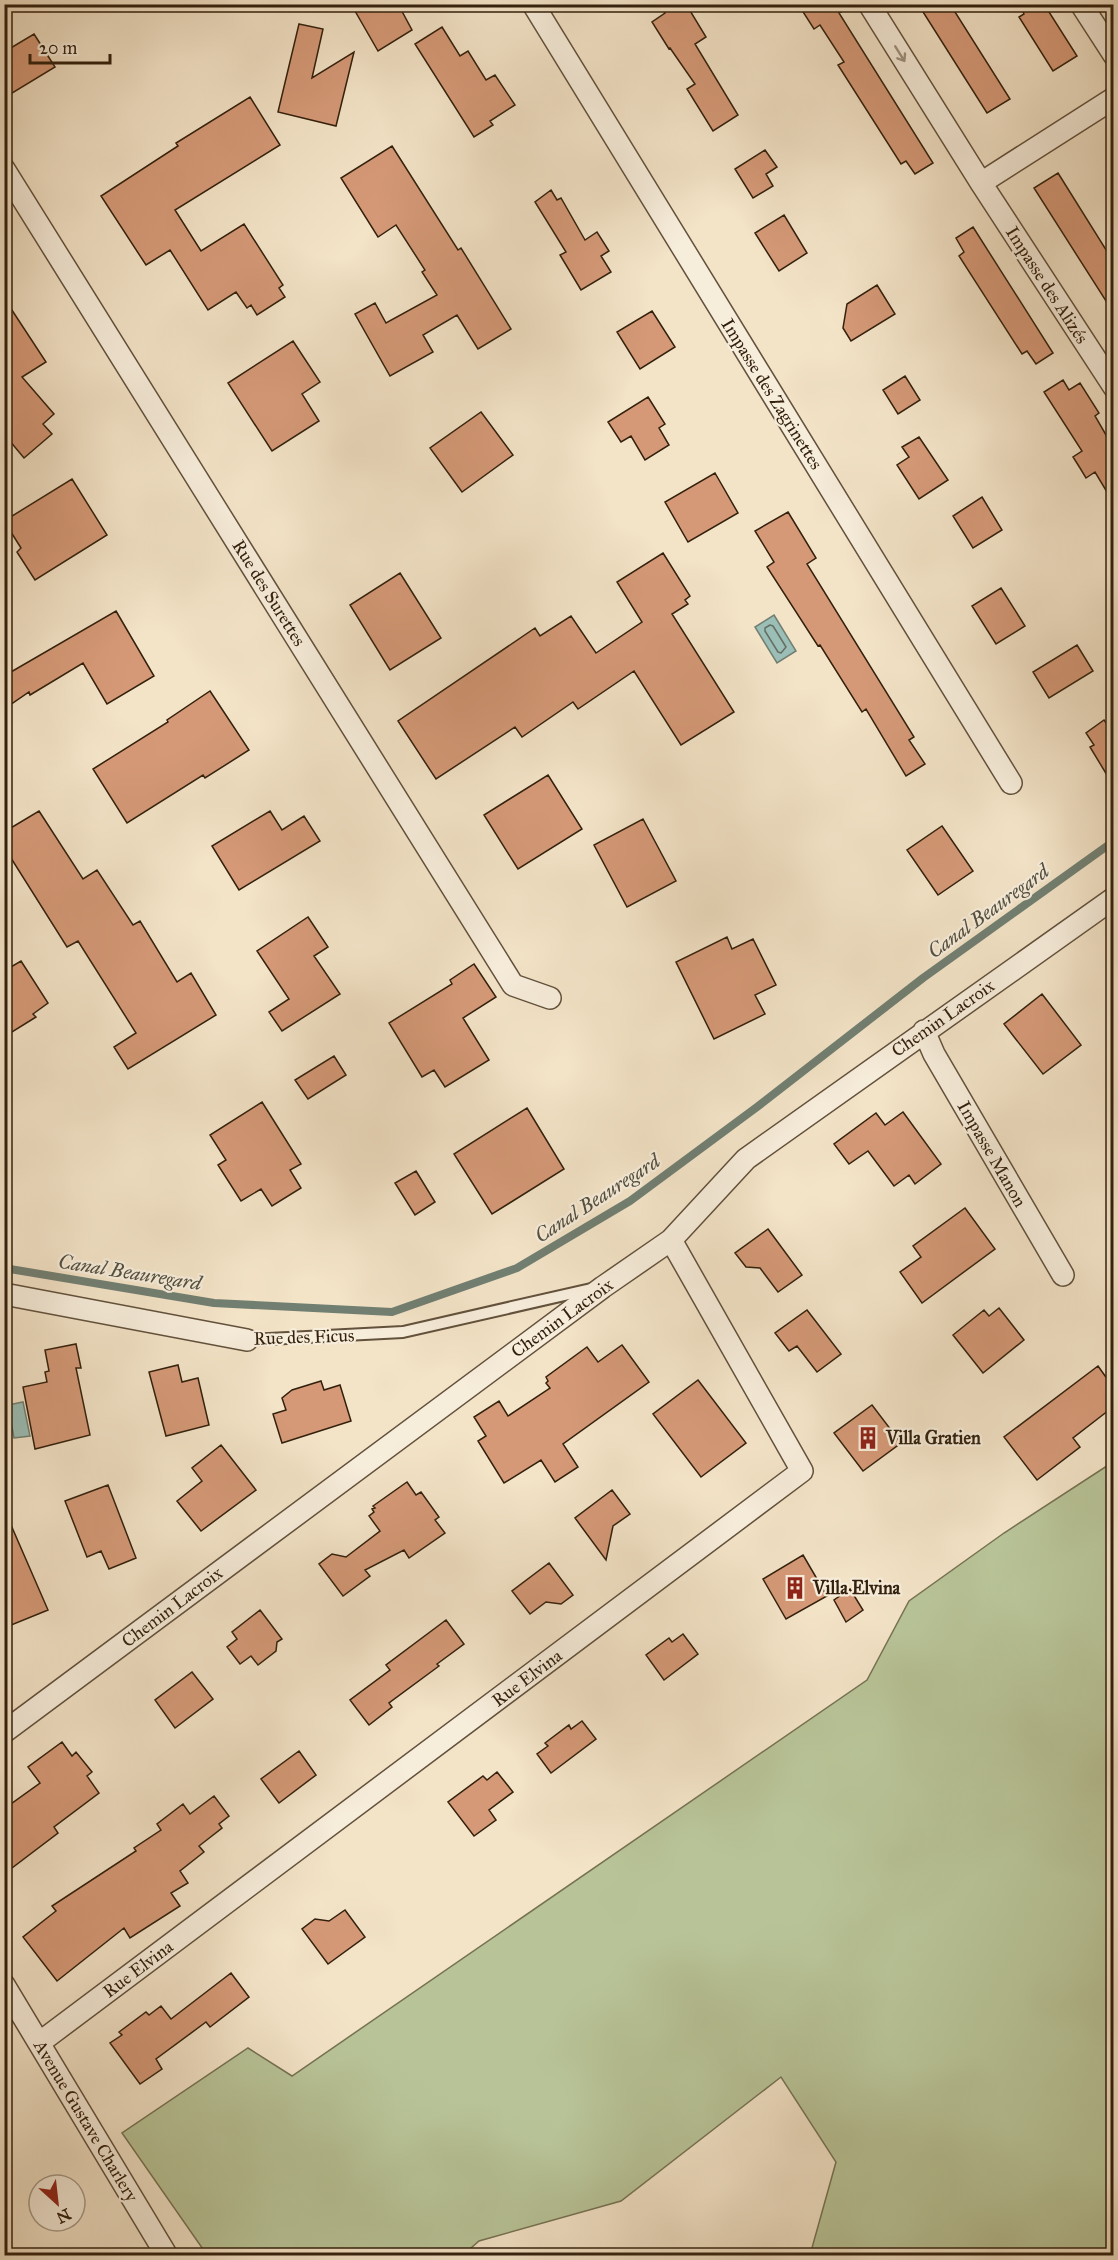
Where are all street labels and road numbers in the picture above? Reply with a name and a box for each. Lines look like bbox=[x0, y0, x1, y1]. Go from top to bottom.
street label: Impasse des Alizés bbox=[1001, 222, 1093, 348]
street label: Impasse des Zagrinettes bbox=[716, 314, 827, 474]
street label: Rue des Surettes bbox=[228, 536, 310, 650]
street label: Chemin Lacroix bbox=[887, 974, 999, 1062]
street label: Impasse Manon bbox=[953, 1097, 1031, 1211]
street label: Chemin Lacroix bbox=[507, 1274, 617, 1362]
street label: Rue des Ficus bbox=[253, 1324, 355, 1350]
street label: Chemin Lacroix bbox=[117, 1562, 227, 1652]
street label: Rue Elvina bbox=[488, 1644, 567, 1711]
street label: Rue Elvina bbox=[99, 1935, 178, 2002]
street label: Avenue Gustave Charlery bbox=[28, 2035, 143, 2206]

